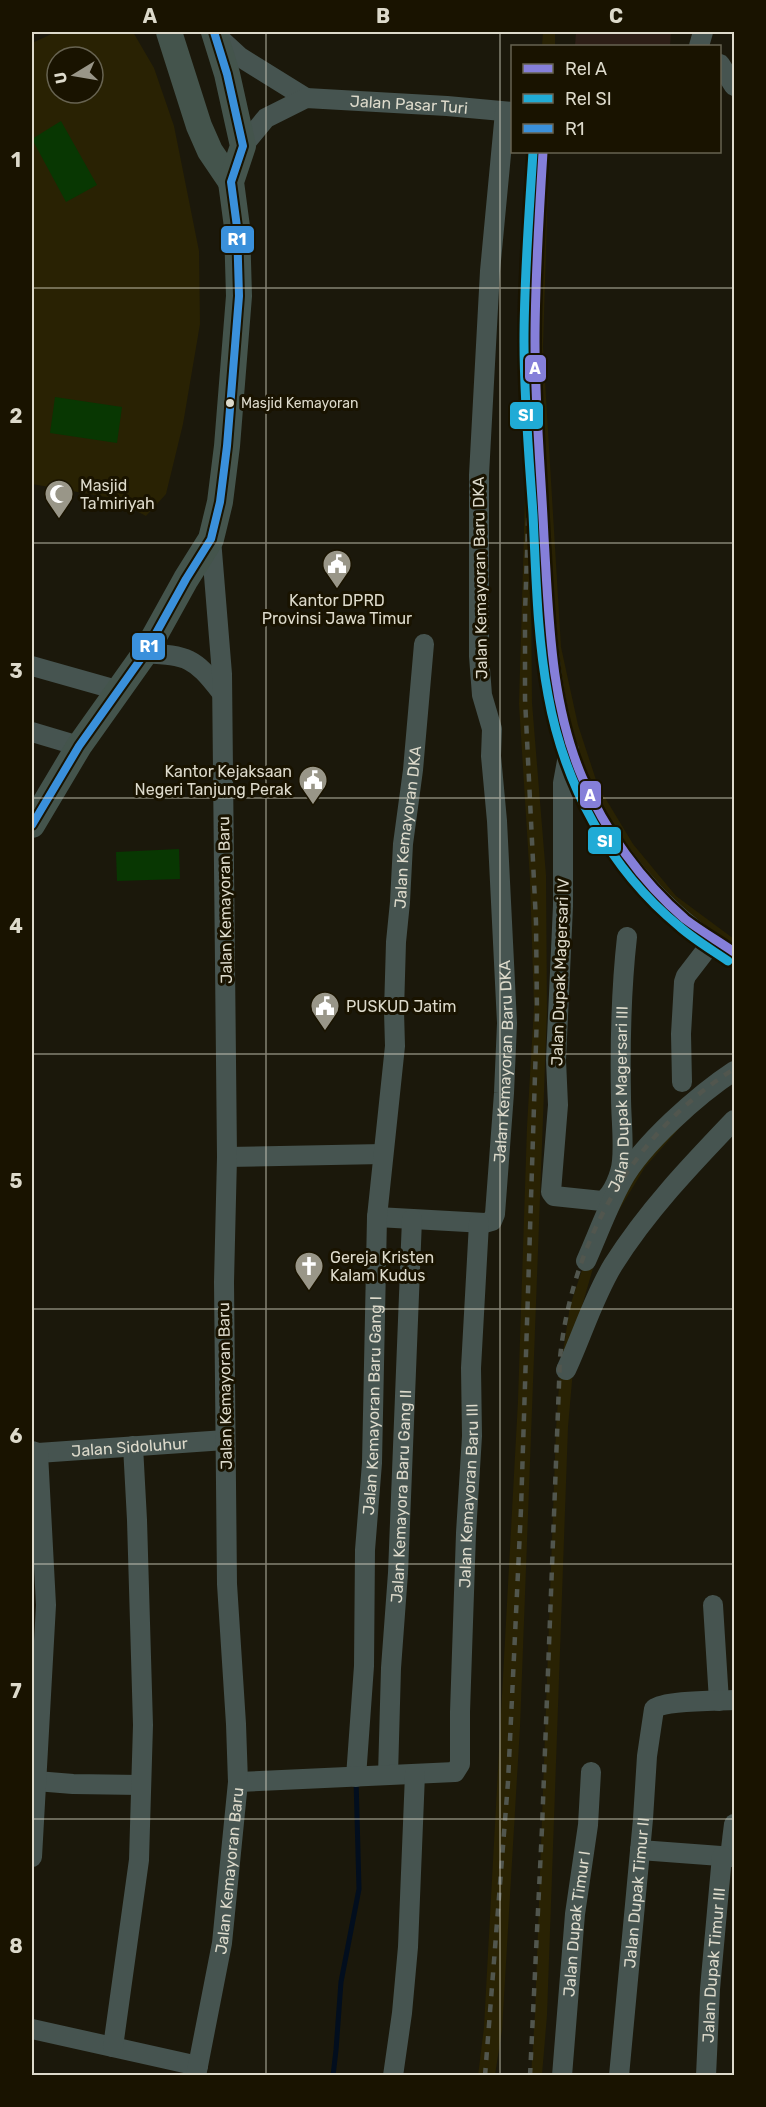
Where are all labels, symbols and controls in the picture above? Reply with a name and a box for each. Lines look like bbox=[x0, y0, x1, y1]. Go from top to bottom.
text: A bbox=[143, 4, 158, 28]
text: B bbox=[376, 4, 390, 28]
text: C bbox=[609, 4, 623, 28]
north arrow bbox=[45, 45, 105, 105]
legend bbox=[511, 45, 721, 153]
text: Rel A bbox=[565, 58, 607, 80]
text: U bbox=[50, 70, 71, 85]
text: Rel SI bbox=[565, 88, 612, 110]
street label: Jalan Pasar Turi bbox=[349, 91, 469, 117]
text: R1 bbox=[565, 118, 585, 140]
text: 1 bbox=[11, 148, 21, 172]
line badge: R1 bbox=[220, 225, 255, 254]
text: R1 bbox=[227, 230, 247, 249]
line badge: A bbox=[524, 354, 547, 383]
text: A bbox=[529, 359, 541, 378]
place label: Masjid Kemayoran bbox=[241, 395, 358, 412]
marker: Masjid Kemayoran bbox=[224, 397, 236, 409]
line badge: SI bbox=[509, 401, 544, 430]
text: 2 bbox=[10, 404, 23, 428]
text: SI bbox=[518, 406, 534, 425]
place label: Masjid Ta'miriyah bbox=[80, 476, 155, 513]
street label: Jalan Kemayoran Baru DKA bbox=[469, 476, 491, 680]
mosque icon: Masjid Ta'miriyah bbox=[43, 478, 75, 520]
public building icon: Kantor DPRD Provinsi Jawa Timur bbox=[321, 548, 353, 590]
place label: Kantor DPRD Provinsi Jawa Timur bbox=[262, 591, 412, 628]
line badge: R1 bbox=[131, 632, 166, 661]
text: R1 bbox=[139, 637, 159, 656]
text: 3 bbox=[9, 659, 23, 683]
street label: Jalan Kemayoran DKA bbox=[390, 745, 425, 910]
place label: Kantor Kejaksaan Negeri Tanjung Perak bbox=[135, 762, 293, 799]
public building icon: Kantor Kejaksaan Negeri Tanjung Perak bbox=[297, 764, 329, 806]
line badge: A bbox=[579, 780, 602, 809]
text: A bbox=[584, 786, 596, 805]
street label: Jalan Kemayoran Baru bbox=[214, 816, 236, 984]
line badge: SI bbox=[587, 826, 622, 855]
text: SI bbox=[597, 832, 613, 851]
street label: Jalan Dupak Magersari IV bbox=[547, 878, 573, 1066]
text: 4 bbox=[9, 914, 23, 938]
street label: Jalan Kemayoran Baru DKA bbox=[489, 959, 517, 1163]
public building icon: PUSKUD Jatim bbox=[309, 990, 341, 1032]
place label: PUSKUD Jatim bbox=[346, 997, 456, 1016]
street label: Jalan Dupak Magersari III bbox=[604, 1006, 632, 1195]
text: 5 bbox=[10, 1169, 23, 1193]
place label: Gereja Kristen Kalam Kudus bbox=[330, 1248, 434, 1285]
church icon: Gereja Kristen Kalam Kudus bbox=[293, 1250, 325, 1292]
street label: Jalan Kemayoran Baru Gang I bbox=[358, 1296, 385, 1516]
street label: Jalan Kemayoran Baru bbox=[214, 1302, 236, 1470]
street label: Jalan Kemayora Baru Gang II bbox=[386, 1389, 415, 1604]
street label: Jalan Kemayoran Baru III bbox=[455, 1403, 482, 1588]
text: 6 bbox=[9, 1424, 23, 1448]
street label: Jalan Sidoluhur bbox=[71, 1433, 188, 1460]
text: 7 bbox=[10, 1679, 22, 1703]
street label: Jalan Kemayoran Baru bbox=[210, 1786, 247, 1956]
street label: Jalan Dupak Timur II bbox=[620, 1817, 653, 1969]
street label: Jalan Dupak Timur I bbox=[559, 1849, 594, 1998]
street label: Jalan Dupak Timur III bbox=[698, 1887, 729, 2043]
text: 8 bbox=[9, 1934, 23, 1958]

